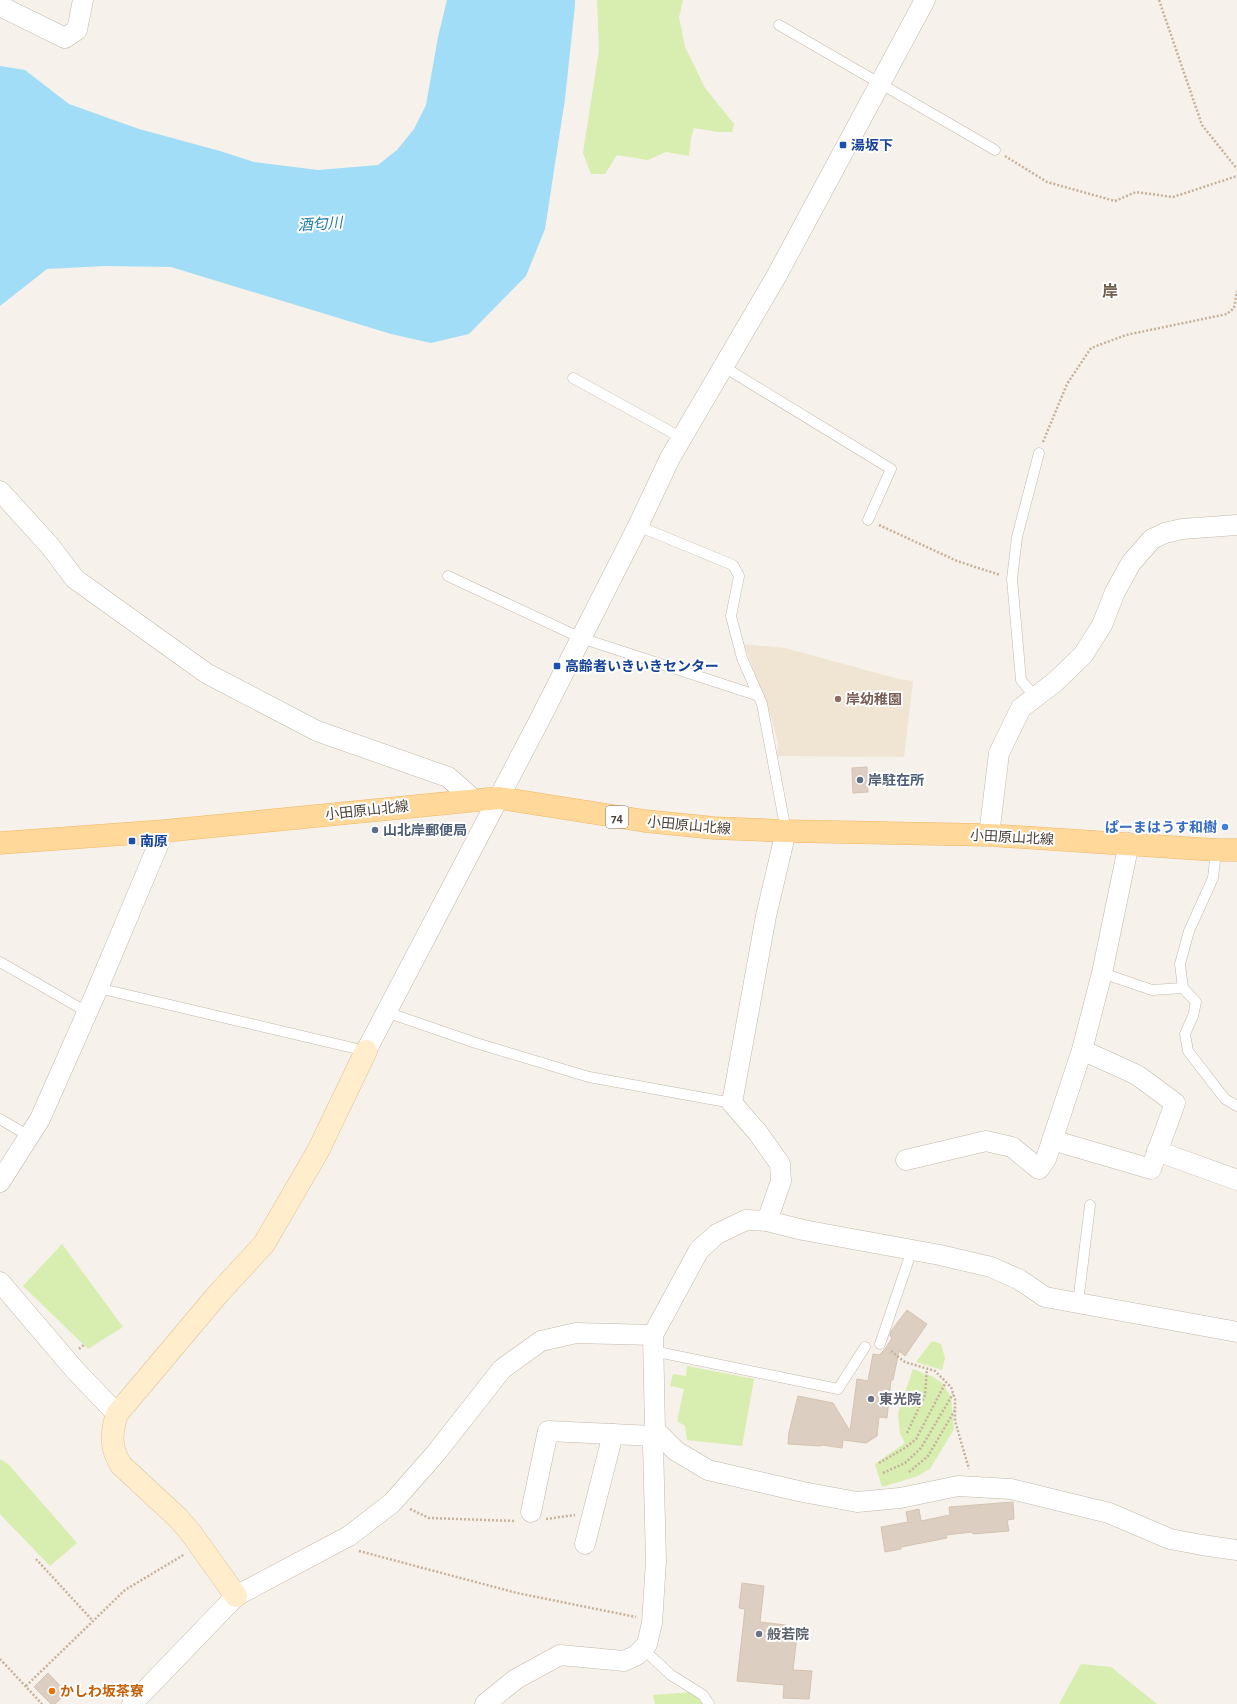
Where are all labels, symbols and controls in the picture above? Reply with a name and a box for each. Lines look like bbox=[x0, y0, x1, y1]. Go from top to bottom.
place label: 湯坂下 bbox=[851, 138, 893, 153]
marker: 湯坂下 bbox=[838, 140, 848, 150]
water label: 酒匂川 bbox=[297, 214, 345, 234]
district label: 岸 bbox=[1102, 283, 1118, 300]
place label: 高齢者いきいきセンター bbox=[565, 659, 719, 674]
marker: 高齢者いきいきセンター bbox=[552, 661, 562, 671]
place label: 岸幼稚園 bbox=[846, 691, 902, 707]
marker: 岸幼稚園 bbox=[833, 694, 843, 704]
place label: 岸駐在所 bbox=[868, 773, 924, 788]
marker: 岸駐在所 bbox=[855, 775, 865, 785]
street label: 小田原山北線 bbox=[324, 798, 410, 822]
road number: 74 bbox=[606, 806, 628, 828]
street label: 小田原山北線 bbox=[646, 813, 732, 837]
place label: ぱーまはうす和樹 bbox=[1105, 819, 1217, 835]
marker: ぱーまはうす和樹 bbox=[1220, 822, 1230, 832]
place label: 山北岸郵便局 bbox=[383, 823, 467, 838]
marker: 山北岸郵便局 bbox=[370, 825, 380, 835]
street label: 小田原山北線 bbox=[970, 827, 1054, 847]
place label: 南原 bbox=[140, 834, 168, 849]
marker: 南原 bbox=[127, 836, 137, 846]
place label: 東光院 bbox=[879, 1392, 921, 1407]
marker: 東光院 bbox=[866, 1394, 876, 1404]
place label: 般若院 bbox=[767, 1627, 809, 1642]
marker: 般若院 bbox=[754, 1629, 764, 1639]
place label: かしわ坂茶寮 bbox=[60, 1684, 144, 1699]
marker: かしわ坂茶寮 bbox=[47, 1686, 57, 1696]

